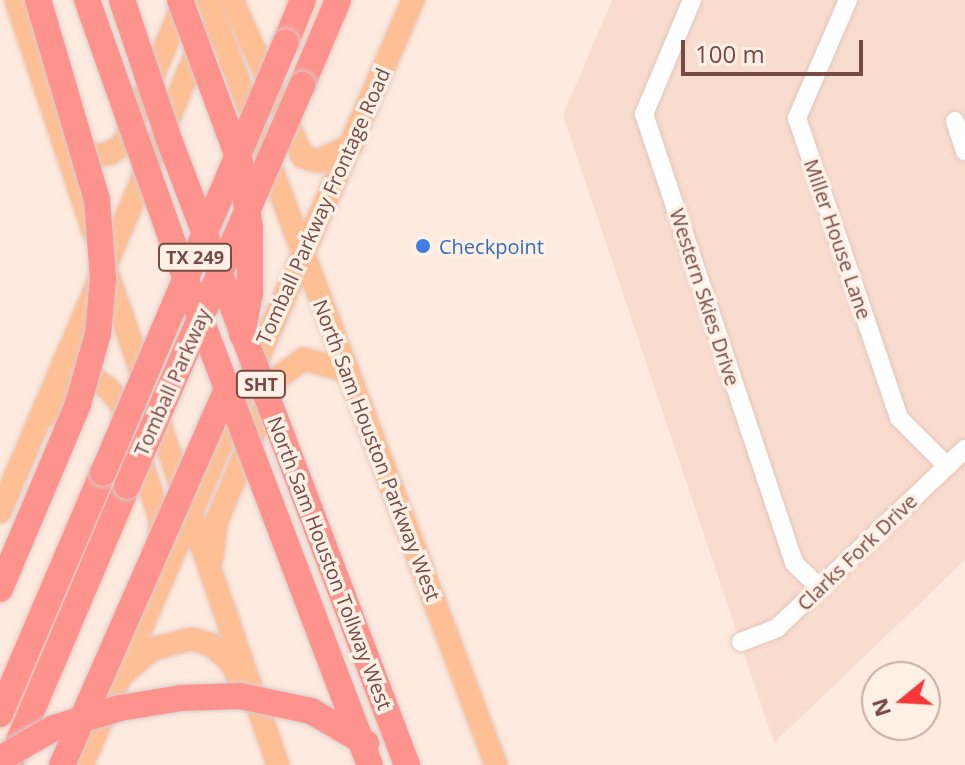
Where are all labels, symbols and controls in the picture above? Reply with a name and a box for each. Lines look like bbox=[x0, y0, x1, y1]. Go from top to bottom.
scale bar bbox=[685, 24, 867, 74]
text: 100 m bbox=[695, 37, 765, 70]
street label: Tomball Parkway Frontage Road bbox=[251, 64, 395, 348]
street label: Miller House Lane bbox=[799, 156, 877, 322]
street label: Western Skies Drive bbox=[665, 205, 745, 389]
place label: Checkpoint bbox=[439, 234, 544, 258]
marker: Checkpoint bbox=[414, 237, 432, 255]
road number: TX 249 bbox=[157, 243, 233, 271]
street label: North Sam Houston Parkway West bbox=[308, 296, 446, 604]
street label: Tomball Parkway bbox=[129, 305, 215, 459]
road number: SHT bbox=[235, 370, 287, 398]
street label: North Sam Houston Tollway West bbox=[263, 413, 397, 713]
street label: Clarks Fork Drive bbox=[792, 489, 922, 615]
north arrow bbox=[861, 661, 941, 741]
text: N bbox=[863, 695, 897, 721]

